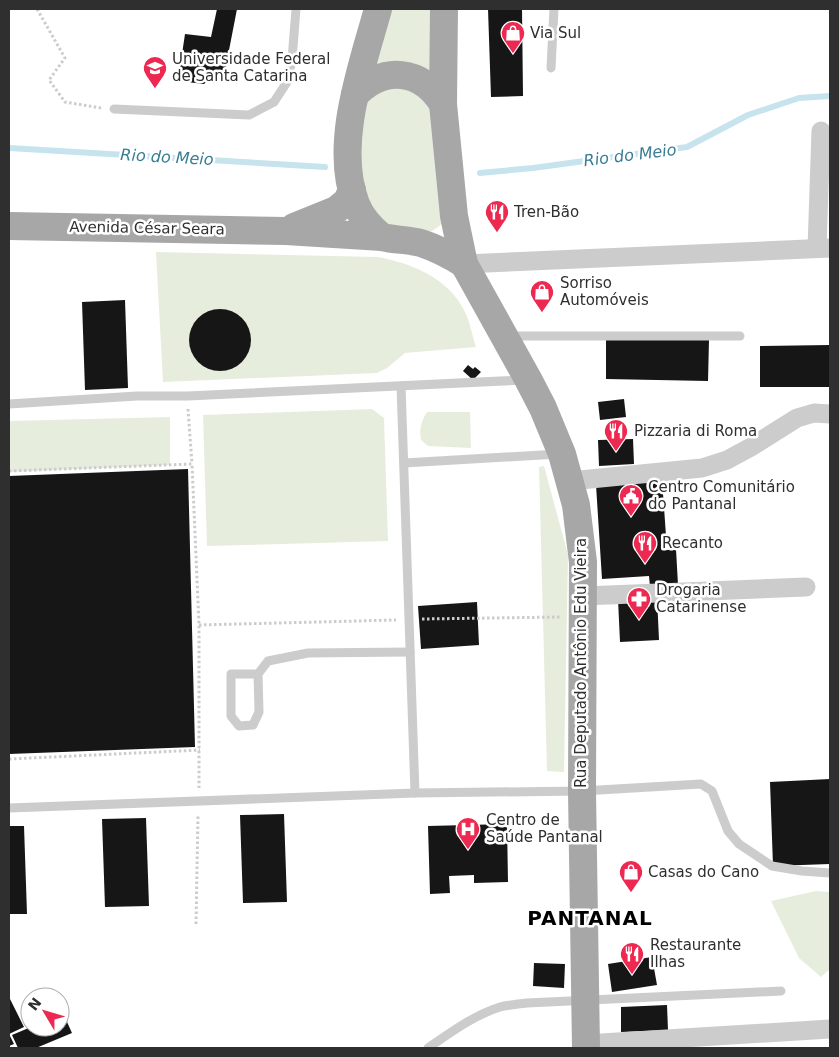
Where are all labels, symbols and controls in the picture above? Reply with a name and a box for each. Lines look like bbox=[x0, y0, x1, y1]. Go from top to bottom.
shop icon: Via Sul bbox=[500, 20, 526, 54]
place label: Via Sul bbox=[530, 24, 581, 42]
place label: Universidade Federal de Santa Catarina bbox=[172, 50, 330, 85]
school or university icon: Universidade Federal de Santa Catarina bbox=[142, 55, 168, 89]
water label: Rio do Meio bbox=[583, 140, 678, 170]
water label: Rio do Meio bbox=[120, 145, 214, 169]
restaurant icon: Tren-Bão bbox=[484, 199, 510, 233]
place label: Tren-Bão bbox=[513, 203, 579, 221]
street label: Avenida César Seara bbox=[69, 218, 225, 238]
place label: Sorriso Automóveis bbox=[560, 274, 649, 309]
shop icon: Sorriso Automóveis bbox=[529, 279, 555, 313]
restaurant icon: Pizzaria di Roma bbox=[603, 418, 629, 452]
place label: Pizzaria di Roma bbox=[634, 422, 757, 440]
place label: Centro Comunitário do Pantanal bbox=[648, 478, 795, 513]
public building icon: Centro Comunitário do Pantanal bbox=[618, 483, 644, 517]
restaurant icon: Recanto bbox=[632, 530, 658, 564]
place label: Recanto bbox=[662, 534, 723, 552]
street label: Rua Deputado Antônio Edu Vieira bbox=[572, 538, 590, 788]
place label: Drogaria Catarinense bbox=[656, 581, 746, 616]
pharmacy icon: Drogaria Catarinense bbox=[626, 586, 652, 620]
place label: Centro de Saúde Pantanal bbox=[486, 811, 603, 846]
hospital icon: Centro de Saúde Pantanal bbox=[455, 816, 481, 850]
shop icon: Casas do Cano bbox=[618, 859, 644, 893]
place label: Casas do Cano bbox=[648, 863, 759, 881]
district label: PANTANAL bbox=[527, 906, 653, 930]
place label: Restaurante Ilhas bbox=[650, 936, 741, 971]
restaurant icon: Restaurante Ilhas bbox=[619, 941, 645, 975]
north arrow bbox=[20, 987, 70, 1037]
text: N bbox=[25, 994, 45, 1014]

